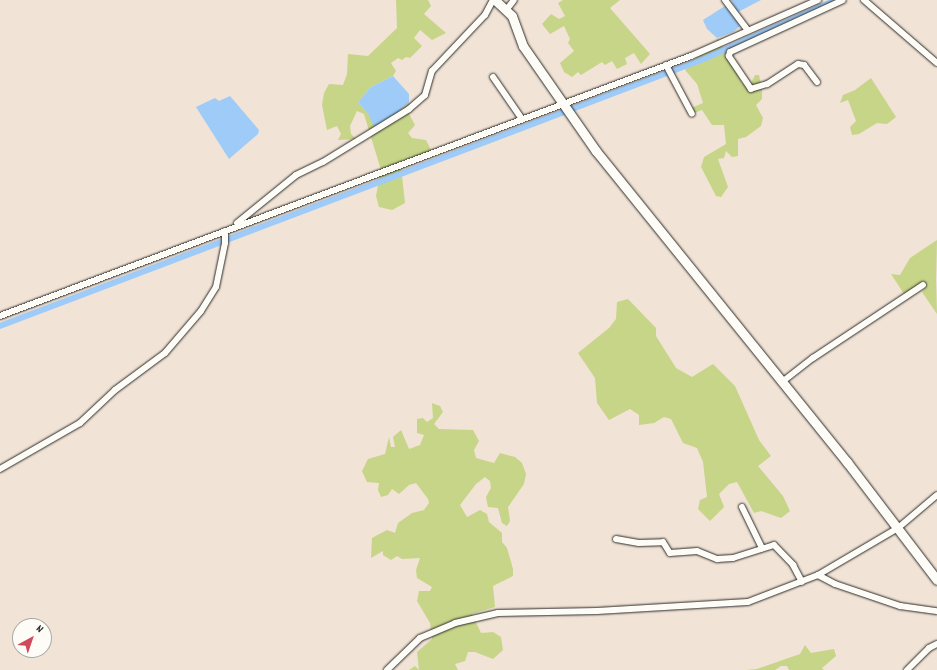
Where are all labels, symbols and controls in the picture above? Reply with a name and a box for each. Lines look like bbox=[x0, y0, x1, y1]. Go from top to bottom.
north arrow bbox=[12, 618, 52, 658]
text: N bbox=[32, 622, 46, 637]

